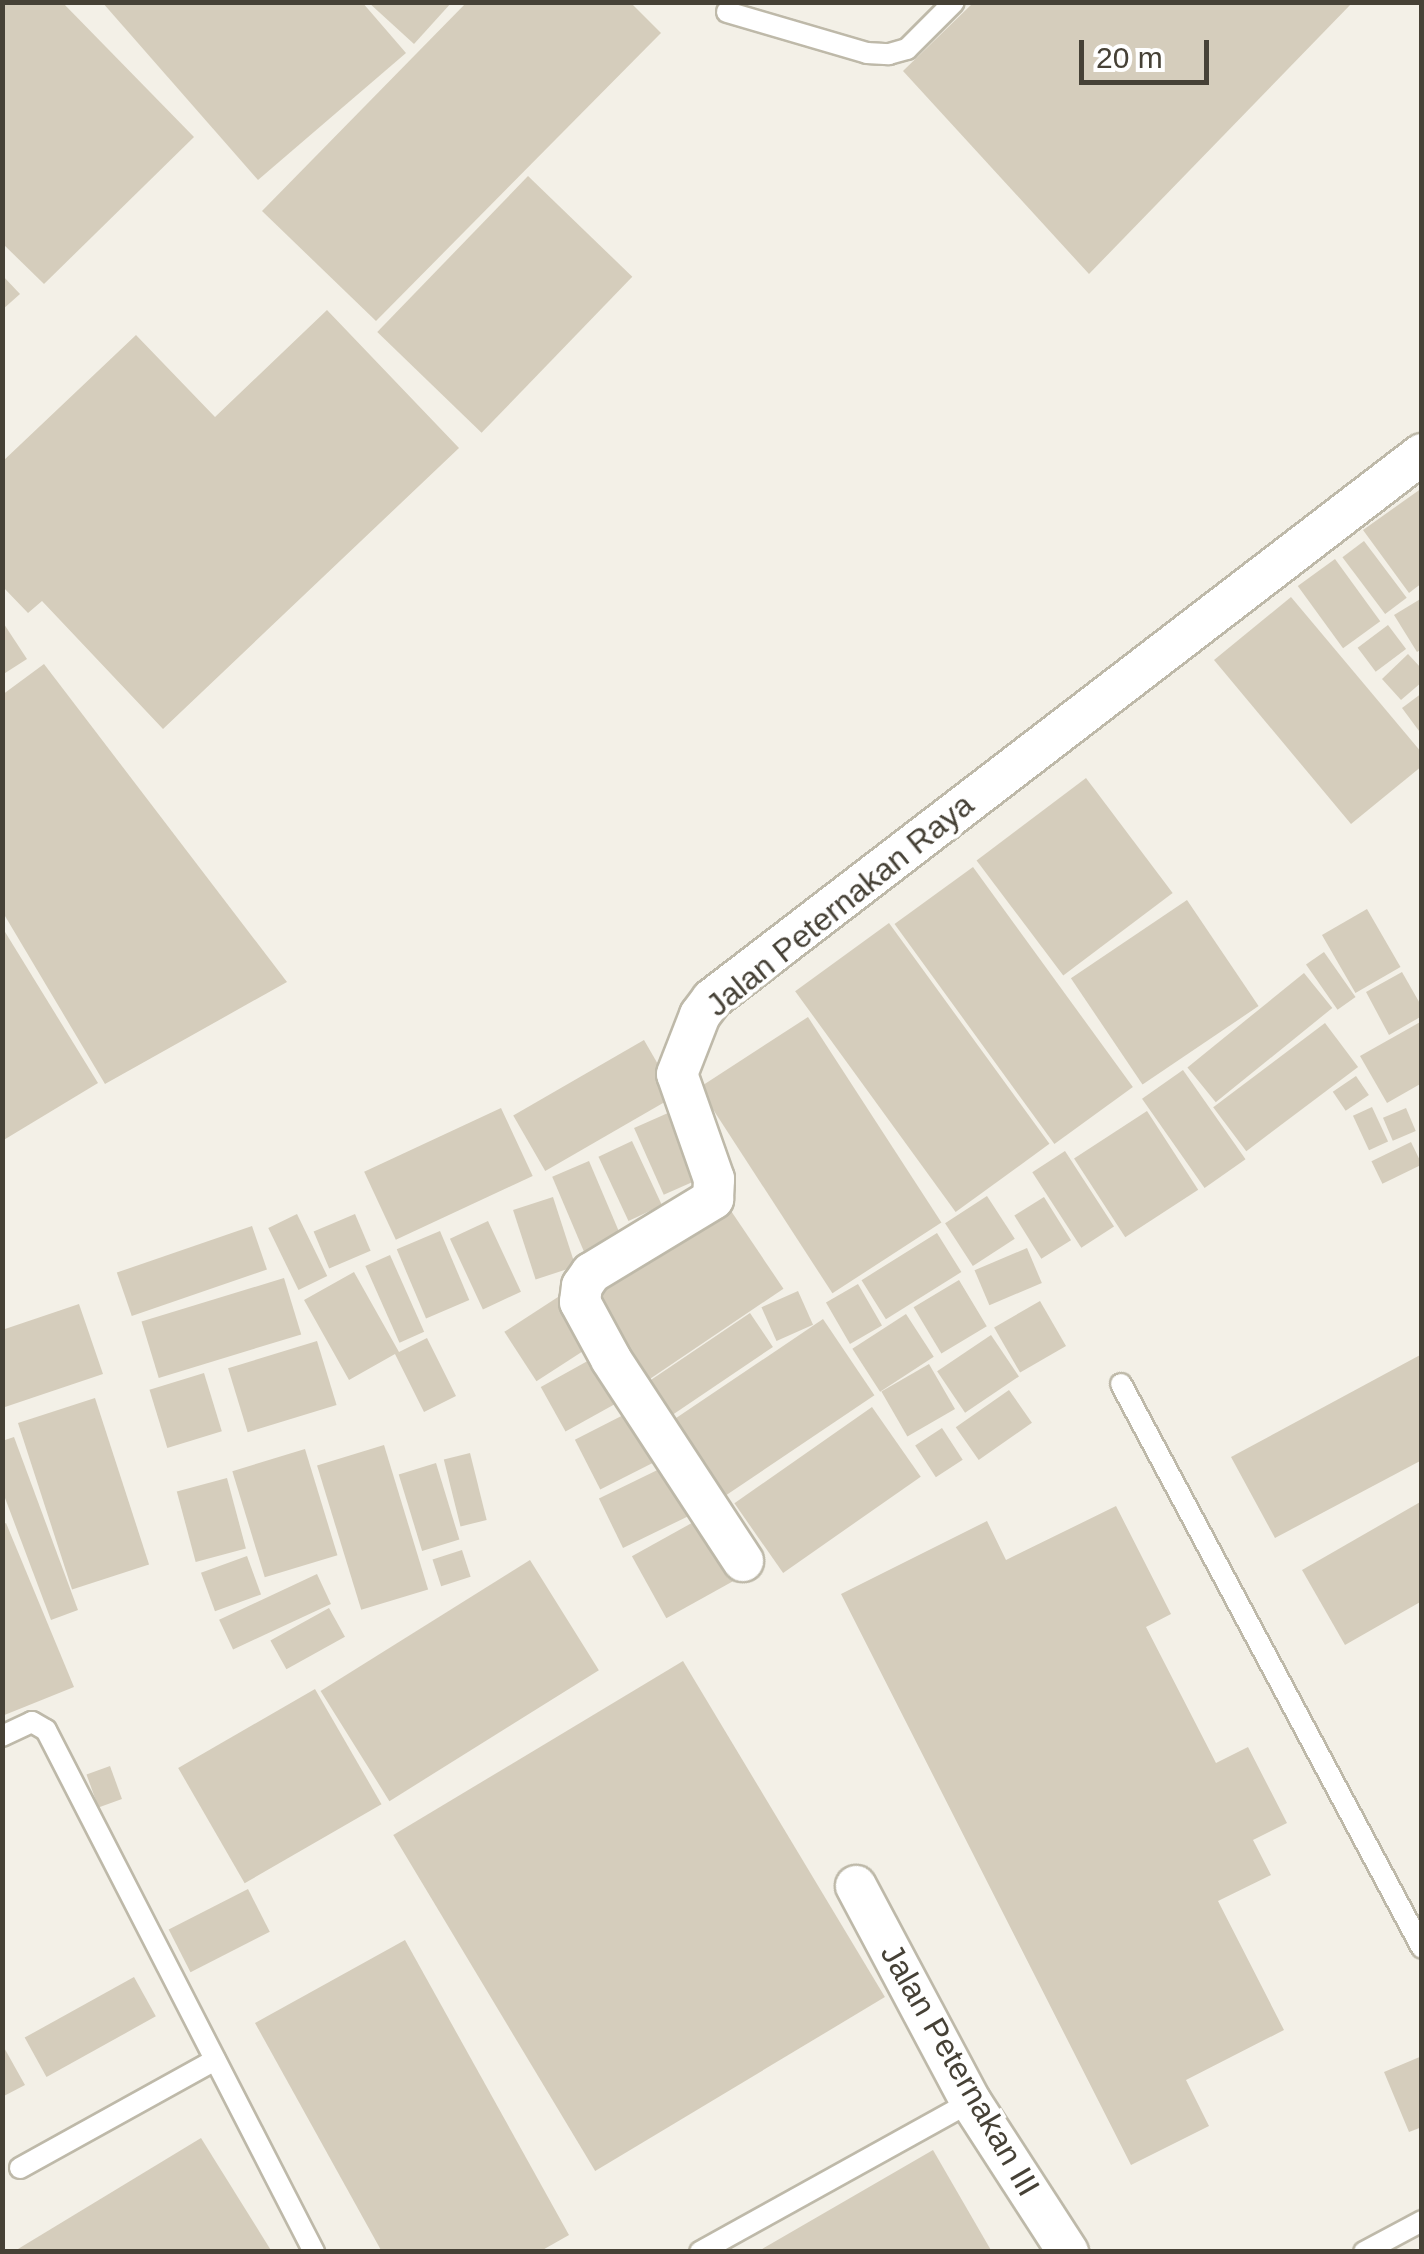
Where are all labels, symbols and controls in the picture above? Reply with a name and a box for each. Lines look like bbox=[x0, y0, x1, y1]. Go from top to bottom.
scale bar bbox=[1084, 20, 1214, 82]
text: 20 m bbox=[1096, 41, 1163, 74]
street label: Jalan Peternakan Raya bbox=[699, 785, 981, 1025]
street label: Jalan Peternakan III bbox=[872, 1937, 1048, 2203]

